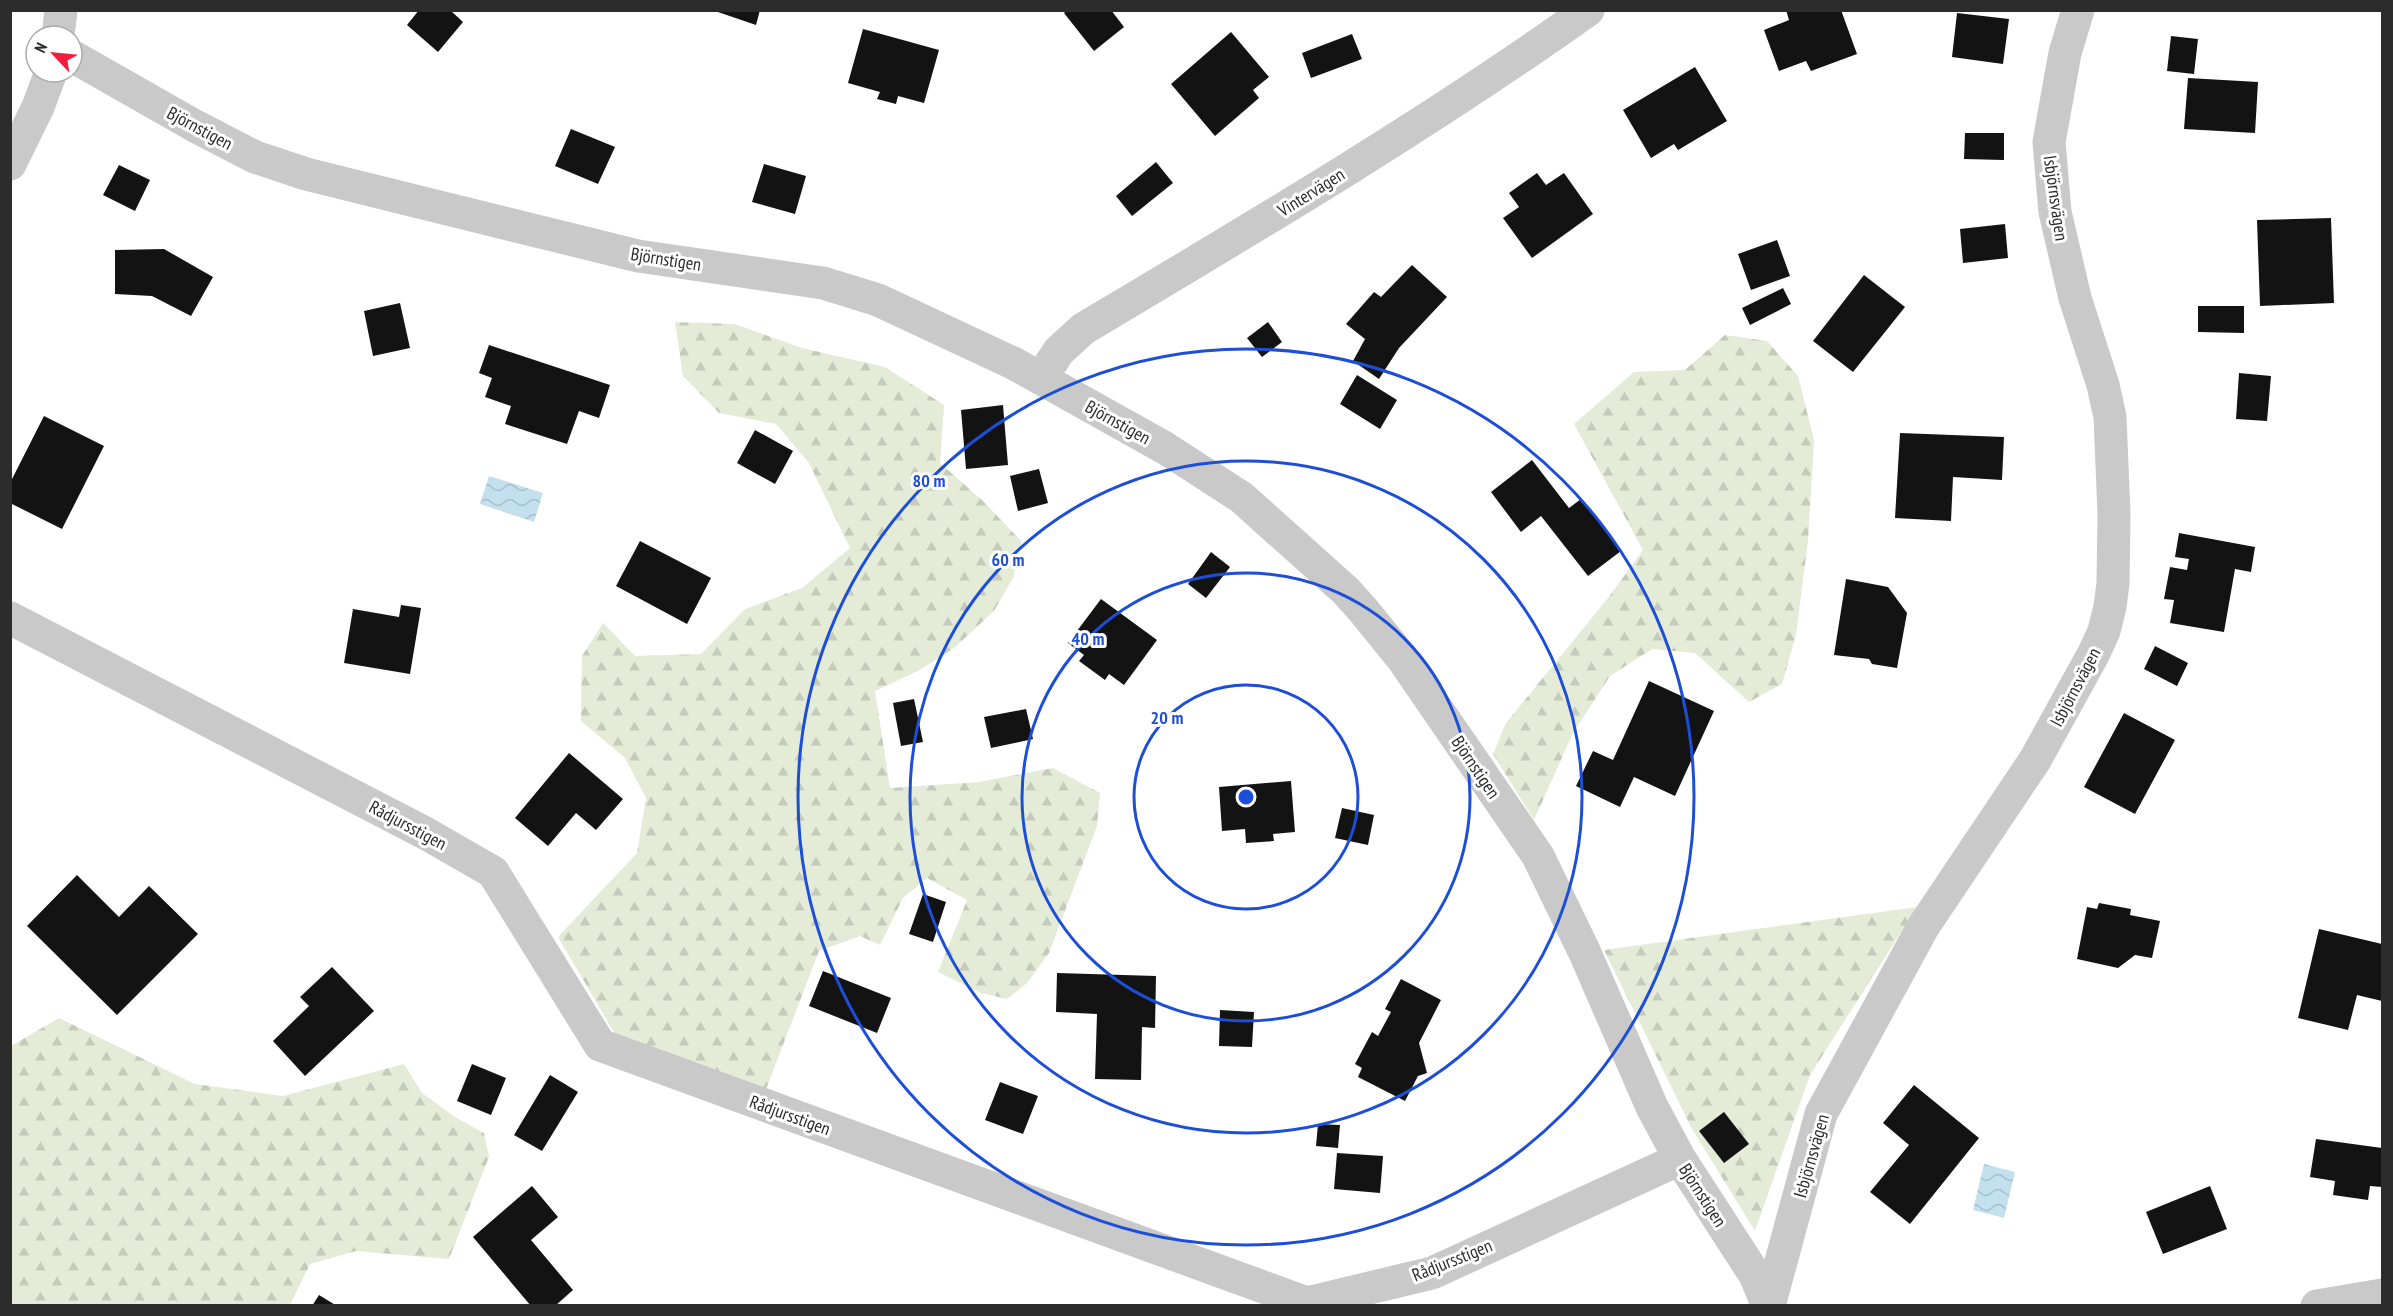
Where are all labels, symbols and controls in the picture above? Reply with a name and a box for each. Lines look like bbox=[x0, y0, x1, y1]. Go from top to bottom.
north arrow bbox=[24, 24, 84, 84]
text: N bbox=[30, 39, 51, 56]
street label: Björnstigen bbox=[163, 101, 237, 155]
street label: Isbjörnsvägen bbox=[2039, 154, 2073, 242]
street label: Vintervägen bbox=[1272, 162, 1349, 222]
street label: Björnstigen bbox=[629, 242, 703, 276]
street label: Björnstigen bbox=[1081, 395, 1155, 449]
text: 80 m bbox=[913, 469, 945, 492]
text: 60 m bbox=[992, 548, 1024, 571]
text: 40 m bbox=[1072, 627, 1104, 650]
street label: Isbjörnsvägen bbox=[2045, 644, 2105, 730]
text: 20 m bbox=[1151, 706, 1183, 729]
street label: Björnstigen bbox=[1447, 731, 1505, 803]
centre of rings bbox=[1236, 787, 1256, 807]
street label: Rådjursstigen bbox=[365, 795, 451, 855]
street label: Rådjursstigen bbox=[746, 1090, 834, 1140]
street label: Isbjörnsvägen bbox=[1788, 1112, 1834, 1200]
street label: Björnstigen bbox=[1674, 1159, 1732, 1231]
street label: Rådjursstigen bbox=[1409, 1234, 1495, 1286]

